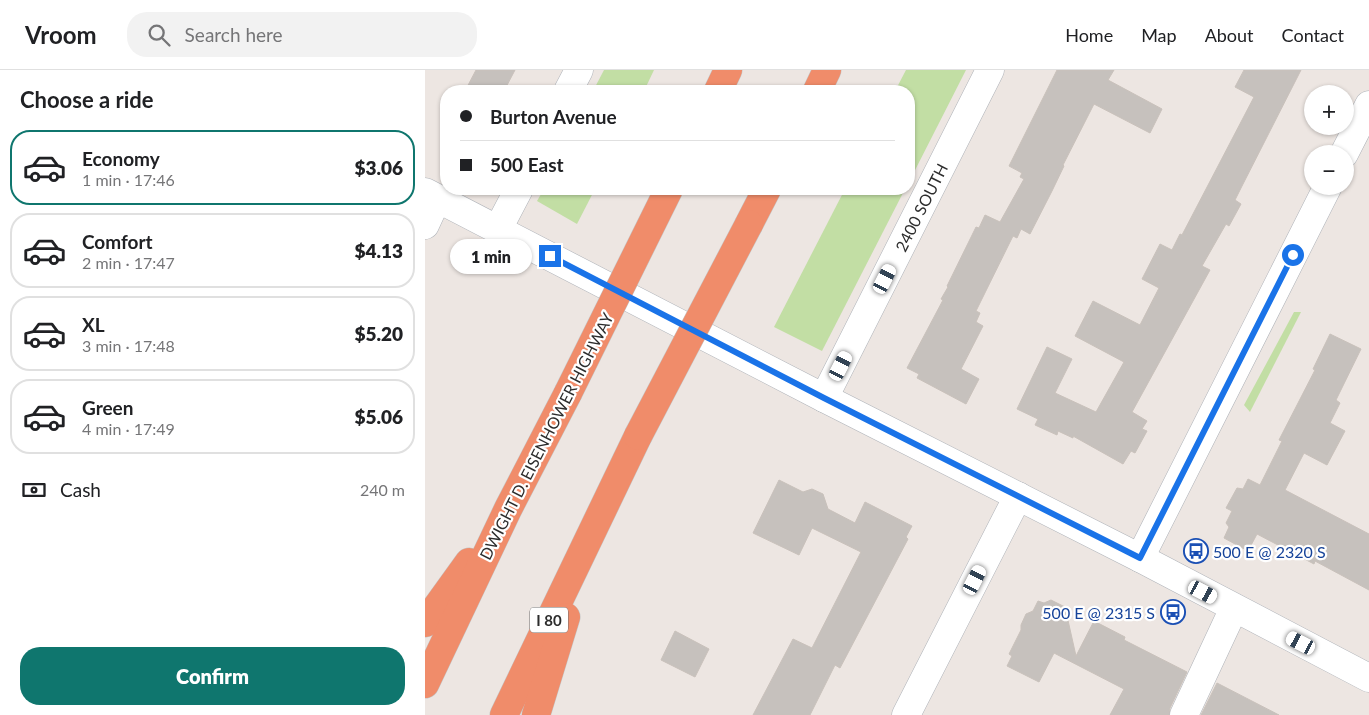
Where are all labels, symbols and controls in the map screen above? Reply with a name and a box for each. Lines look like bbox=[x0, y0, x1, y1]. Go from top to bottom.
search box bbox=[127, 12, 477, 57]
text: Vroom bbox=[25, 20, 97, 49]
icon: search bbox=[145, 21, 173, 49]
text: Search here bbox=[185, 23, 283, 46]
text: Home bbox=[1065, 24, 1113, 46]
text: Map bbox=[1141, 24, 1177, 46]
text: About bbox=[1205, 24, 1254, 46]
text: Contact bbox=[1282, 24, 1344, 46]
map controls bbox=[1304, 85, 1354, 195]
button: + bbox=[1304, 85, 1354, 135]
text: Choose a ride bbox=[20, 86, 154, 113]
text: Burton Avenue bbox=[490, 105, 617, 128]
icon: car bbox=[22, 145, 67, 190]
button: − bbox=[1304, 145, 1354, 195]
text: Economy bbox=[82, 147, 160, 170]
text: 500 East bbox=[490, 153, 564, 176]
text: $3.06 bbox=[354, 156, 403, 179]
street label: 2400 SOUTH bbox=[890, 160, 951, 254]
text: 1 min · 17:46 bbox=[82, 170, 175, 189]
icon: car bbox=[22, 228, 67, 273]
text: Comfort bbox=[82, 230, 153, 253]
callout: 1 min bbox=[450, 238, 533, 274]
text: $4.13 bbox=[354, 239, 403, 262]
route start bbox=[1282, 244, 1304, 266]
route end bbox=[539, 245, 561, 267]
text: 1 min bbox=[471, 247, 511, 266]
text: 2 min · 17:47 bbox=[82, 253, 175, 272]
car bbox=[871, 262, 898, 296]
street label: DWIGHT D. EISENHOWER HIGHWAY bbox=[475, 309, 617, 563]
icon: car bbox=[22, 311, 67, 356]
text: XL bbox=[82, 313, 105, 336]
text: $5.20 bbox=[354, 322, 403, 345]
text: 3 min · 17:48 bbox=[82, 336, 175, 355]
car bbox=[827, 349, 854, 383]
icon: car bbox=[22, 394, 67, 439]
text: Green bbox=[82, 396, 133, 419]
text: $5.06 bbox=[354, 405, 403, 428]
text: 4 min · 17:49 bbox=[82, 419, 175, 438]
icon: cash bbox=[20, 476, 48, 504]
text: Cash bbox=[60, 478, 101, 501]
text: 240 m bbox=[360, 480, 405, 499]
bus stop icon: 500 E @ 2320 S bbox=[1183, 538, 1209, 564]
place label: 500 E @ 2320 S bbox=[1213, 542, 1326, 561]
car bbox=[961, 563, 988, 597]
car bbox=[1186, 578, 1219, 606]
bus stop icon: 500 E @ 2315 S bbox=[1160, 599, 1186, 625]
place label: 500 E @ 2315 S bbox=[1042, 603, 1155, 622]
road number: I 80 bbox=[530, 608, 568, 632]
car bbox=[1284, 630, 1317, 656]
button: Confirm bbox=[20, 647, 405, 705]

